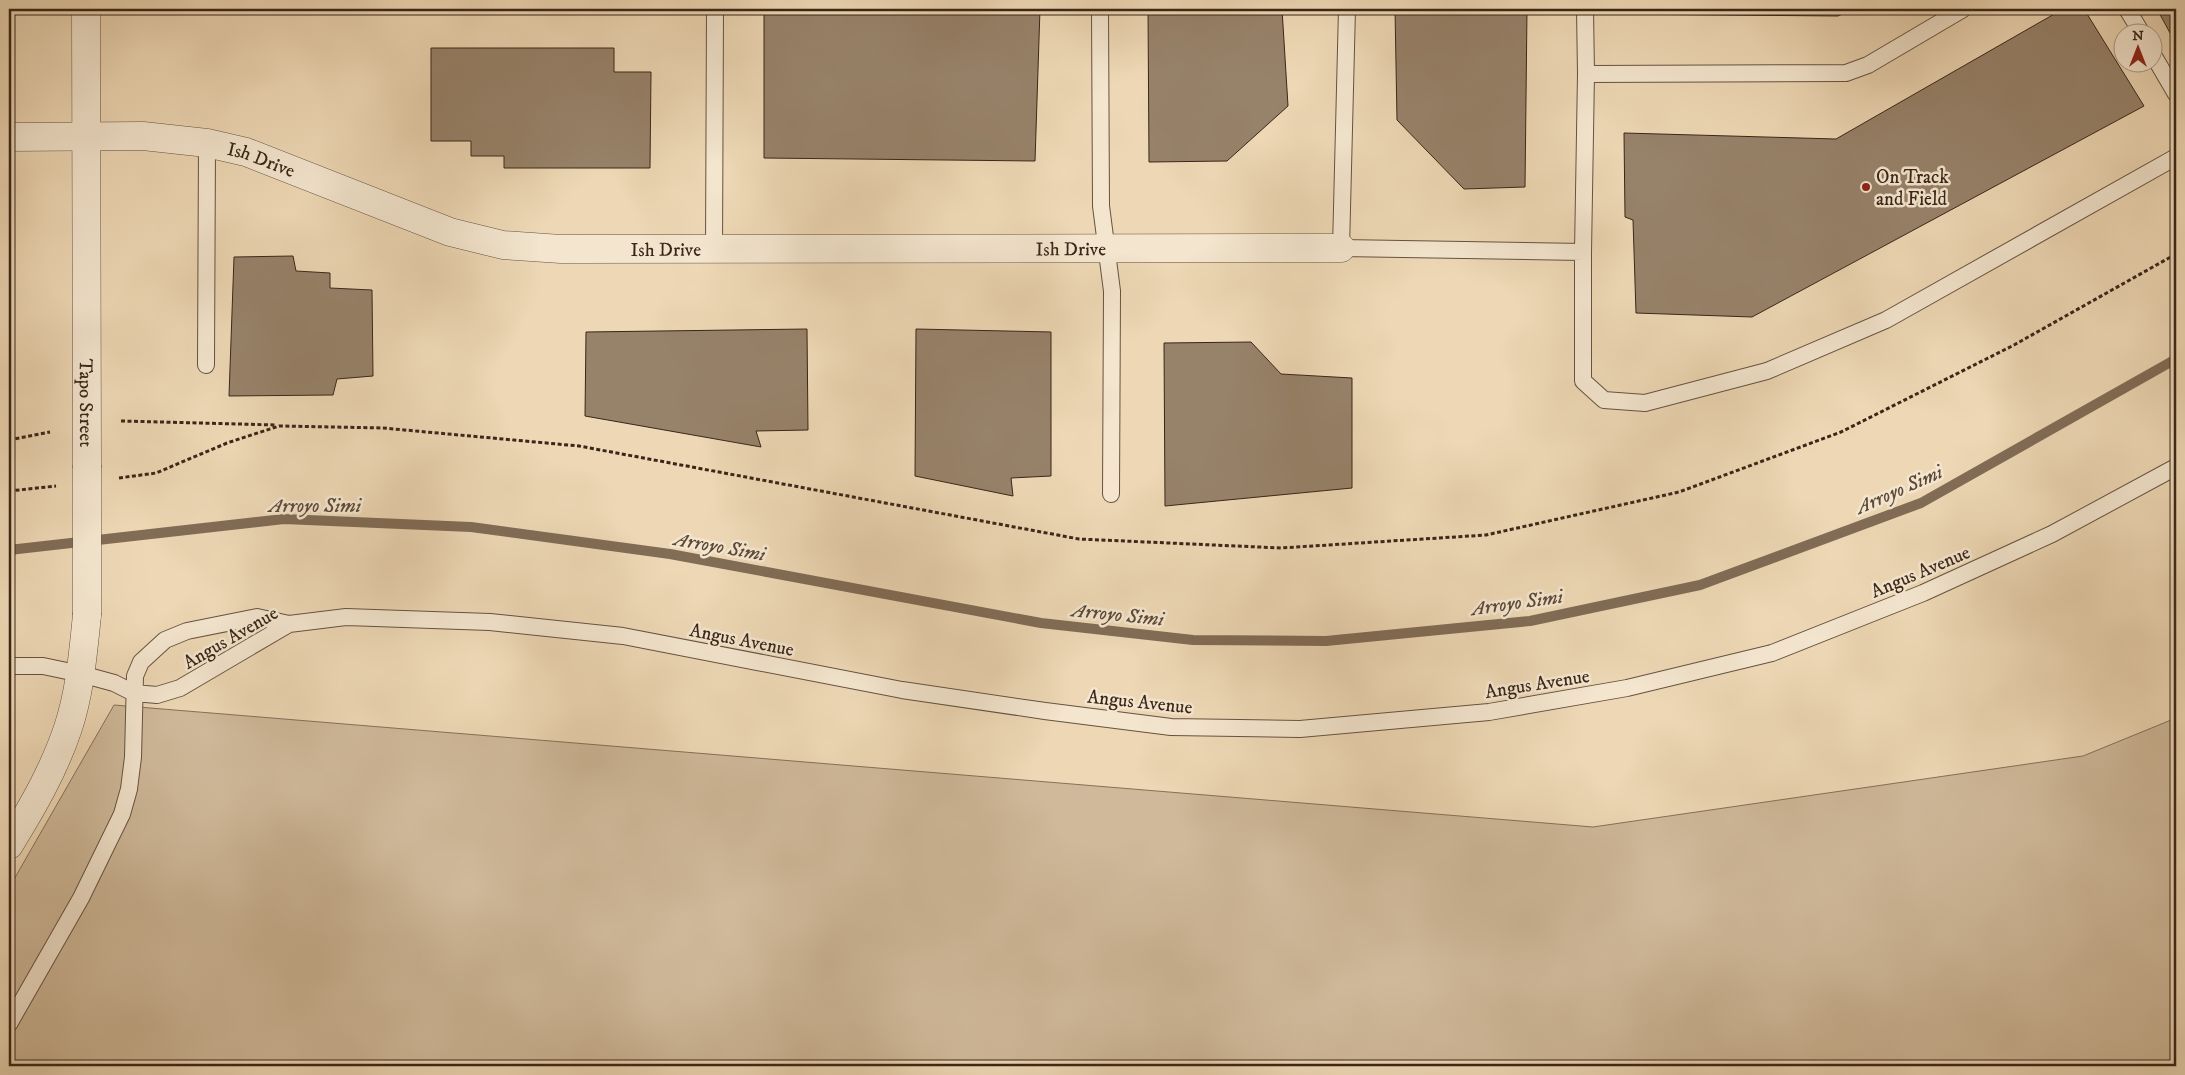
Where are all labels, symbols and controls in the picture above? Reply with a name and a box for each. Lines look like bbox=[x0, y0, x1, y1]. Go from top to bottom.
north arrow bbox=[2112, 22, 2162, 72]
text: N bbox=[2132, 27, 2144, 45]
street label: Ish Drive bbox=[225, 138, 298, 183]
place label: On Track and Field bbox=[1876, 166, 1949, 211]
marker: On Track and Field bbox=[1860, 181, 1872, 193]
street label: Ish Drive bbox=[1035, 238, 1106, 261]
street label: Ish Drive bbox=[630, 239, 701, 262]
street label: Tapo Street bbox=[74, 359, 97, 447]
water label: Arroyo Simi bbox=[1851, 460, 1948, 521]
water label: Arroyo Simi bbox=[267, 494, 363, 519]
water label: Arroyo Simi bbox=[670, 527, 769, 568]
street label: Angus Avenue bbox=[1867, 541, 1974, 604]
water label: Arroyo Simi bbox=[1468, 584, 1566, 623]
water label: Arroyo Simi bbox=[1069, 598, 1167, 633]
street label: Angus Avenue bbox=[179, 602, 282, 675]
street label: Angus Avenue bbox=[688, 619, 796, 662]
street label: Angus Avenue bbox=[1483, 665, 1591, 704]
street label: Angus Avenue bbox=[1086, 686, 1194, 719]

